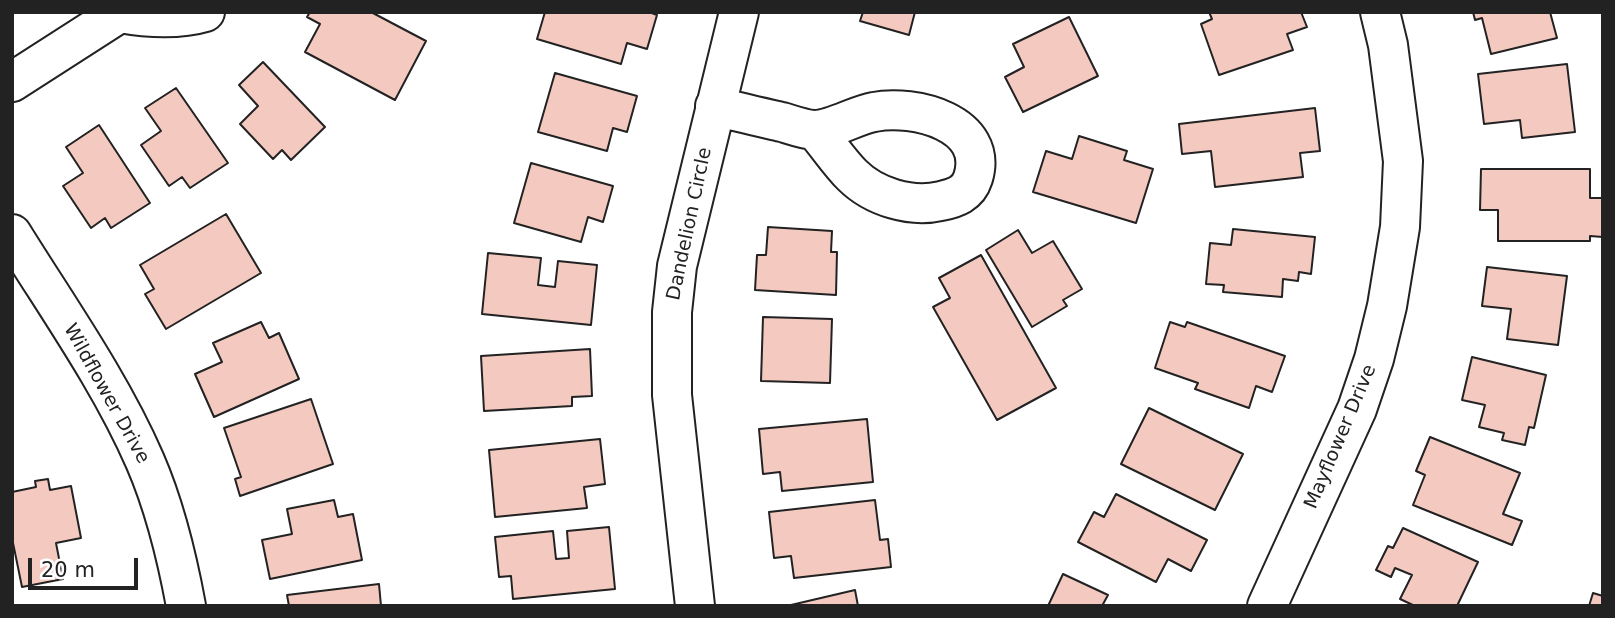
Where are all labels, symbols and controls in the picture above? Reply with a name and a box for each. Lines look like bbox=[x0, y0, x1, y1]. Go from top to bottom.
street label: Dandelion Circle bbox=[663, 145, 717, 303]
street label: Wildflower Drive bbox=[58, 320, 154, 468]
street label: Mayflower Drive bbox=[1300, 361, 1382, 513]
scale bar bbox=[32, 544, 142, 588]
text: 20 m bbox=[41, 558, 95, 582]

